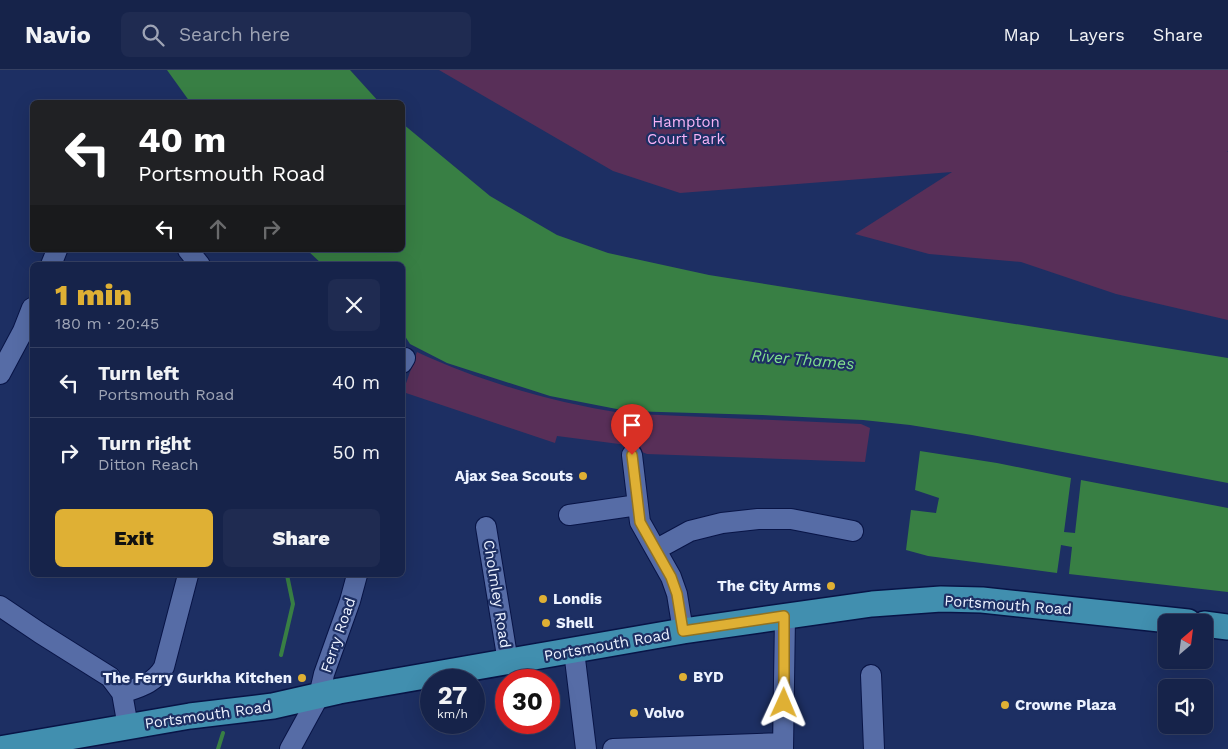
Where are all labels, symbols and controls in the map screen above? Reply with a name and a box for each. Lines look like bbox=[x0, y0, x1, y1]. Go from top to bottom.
search box bbox=[121, 12, 471, 57]
text: Navio bbox=[25, 21, 91, 49]
icon: search bbox=[139, 21, 167, 49]
text: Search here bbox=[179, 23, 290, 46]
text: Map bbox=[1003, 24, 1040, 45]
text: Layers bbox=[1068, 24, 1125, 45]
text: Share bbox=[1153, 24, 1203, 45]
park label: Hampton Court Park bbox=[647, 113, 725, 148]
text: 40 m bbox=[138, 119, 226, 161]
icon: left bbox=[55, 120, 120, 185]
text: Portsmouth Road bbox=[138, 161, 325, 186]
icon: left bbox=[151, 215, 179, 243]
icon: ahead bbox=[204, 215, 232, 243]
icon: right bbox=[257, 215, 285, 243]
text: 1 min bbox=[55, 277, 132, 312]
button: close bbox=[328, 279, 380, 331]
text: 180 m · 20:45 bbox=[55, 314, 159, 333]
water label: River Thames bbox=[751, 346, 855, 373]
text: Turn left bbox=[98, 362, 179, 385]
icon: left bbox=[55, 369, 83, 397]
text: 40 m bbox=[332, 371, 380, 394]
text: Portsmouth Road bbox=[98, 385, 234, 404]
pin bbox=[611, 404, 653, 455]
icon: arrive bbox=[618, 411, 646, 439]
text: Turn right bbox=[98, 432, 191, 455]
icon: right bbox=[55, 439, 83, 467]
text: 50 m bbox=[333, 441, 380, 464]
text: Ditton Reach bbox=[98, 455, 199, 474]
place label: Ajax Sea Scouts bbox=[455, 467, 573, 485]
marker: Ajax Sea Scouts bbox=[577, 470, 589, 482]
button: Exit bbox=[55, 509, 213, 567]
button: Share bbox=[223, 509, 380, 567]
street label: Cholmley Road bbox=[480, 539, 514, 649]
place label: The City Arms bbox=[717, 577, 821, 595]
marker: The City Arms bbox=[825, 580, 837, 592]
place label: Londis bbox=[553, 590, 602, 608]
street label: Portsmouth Road bbox=[944, 592, 1072, 618]
marker: Londis bbox=[537, 593, 549, 605]
street label: Ferry Road bbox=[317, 595, 359, 675]
place label: Shell bbox=[556, 614, 594, 632]
north arrow bbox=[1158, 614, 1212, 669]
map controls bbox=[1158, 614, 1213, 734]
marker: Shell bbox=[540, 617, 552, 629]
street label: Portsmouth Road bbox=[543, 625, 671, 665]
place label: BYD bbox=[693, 668, 724, 686]
place label: The Ferry Gurkha Kitchen bbox=[102, 669, 292, 687]
speed limit sign: 30 bbox=[495, 669, 560, 734]
marker: BYD bbox=[677, 671, 689, 683]
marker: The Ferry Gurkha Kitchen bbox=[296, 672, 308, 684]
position arrow bbox=[757, 676, 809, 728]
button: sound bbox=[1158, 679, 1213, 734]
text: 27 bbox=[438, 681, 467, 710]
place label: Crowne Plaza bbox=[1015, 696, 1117, 714]
street label: Portsmouth Road bbox=[144, 697, 272, 733]
marker: Crowne Plaza bbox=[999, 699, 1011, 711]
place label: Volvo bbox=[644, 704, 684, 722]
text: km/h bbox=[437, 707, 468, 721]
marker: Volvo bbox=[628, 707, 640, 719]

